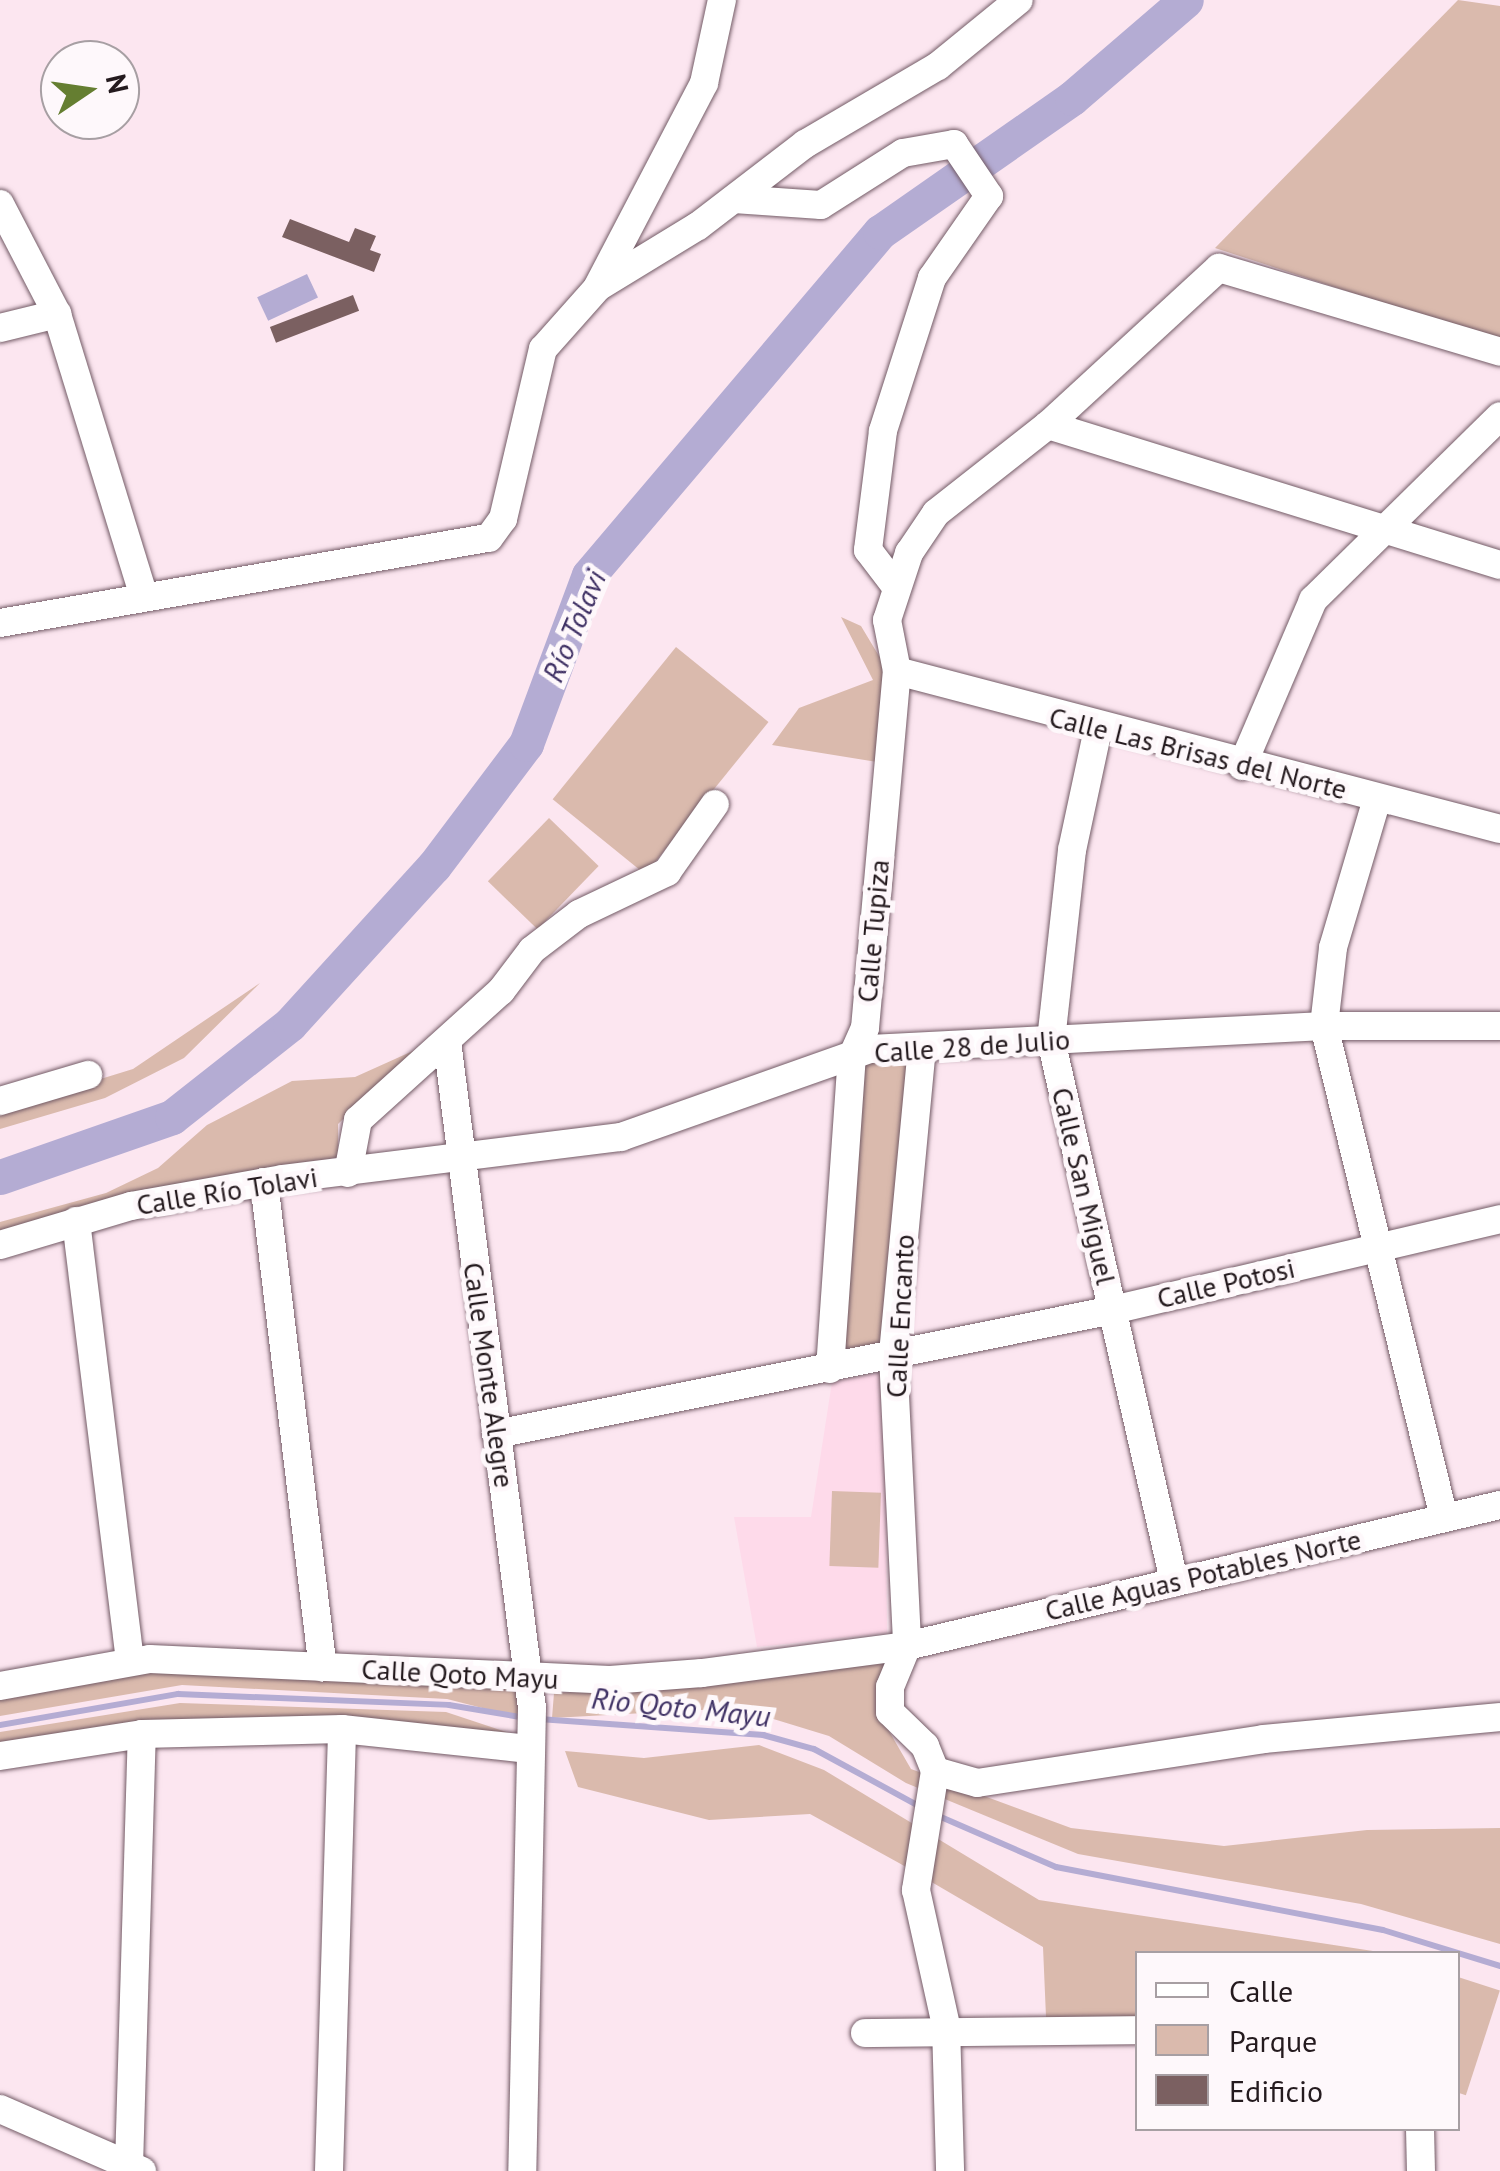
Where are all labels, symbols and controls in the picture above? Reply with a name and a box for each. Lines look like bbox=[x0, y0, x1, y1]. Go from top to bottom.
north arrow bbox=[40, 40, 140, 140]
text: N bbox=[98, 70, 138, 97]
water label: Río Tolavi bbox=[534, 564, 614, 688]
street label: Calle Las Brisas del Norte bbox=[1046, 700, 1350, 806]
street label: Calle Tupiza bbox=[850, 858, 896, 1004]
street label: Calle 28 de Julio bbox=[873, 1022, 1071, 1070]
street label: Calle San Miguel bbox=[1045, 1084, 1123, 1288]
street label: Calle Río Tolavi bbox=[134, 1160, 320, 1222]
street label: Calle Encanto bbox=[879, 1233, 921, 1399]
street label: Calle Potosi bbox=[1154, 1251, 1298, 1315]
street label: Calle Monte Alegre bbox=[456, 1260, 522, 1490]
street label: Calle Aguas Potables Norte bbox=[1041, 1522, 1365, 1628]
street label: Calle Qoto Mayu bbox=[361, 1652, 559, 1696]
water label: Rio Qoto Mayu bbox=[590, 1680, 772, 1734]
legend bbox=[1135, 1951, 1460, 2131]
text: Calle bbox=[1229, 1971, 1293, 2010]
text: Parque bbox=[1229, 2021, 1317, 2060]
text: Edificio bbox=[1229, 2071, 1323, 2110]

